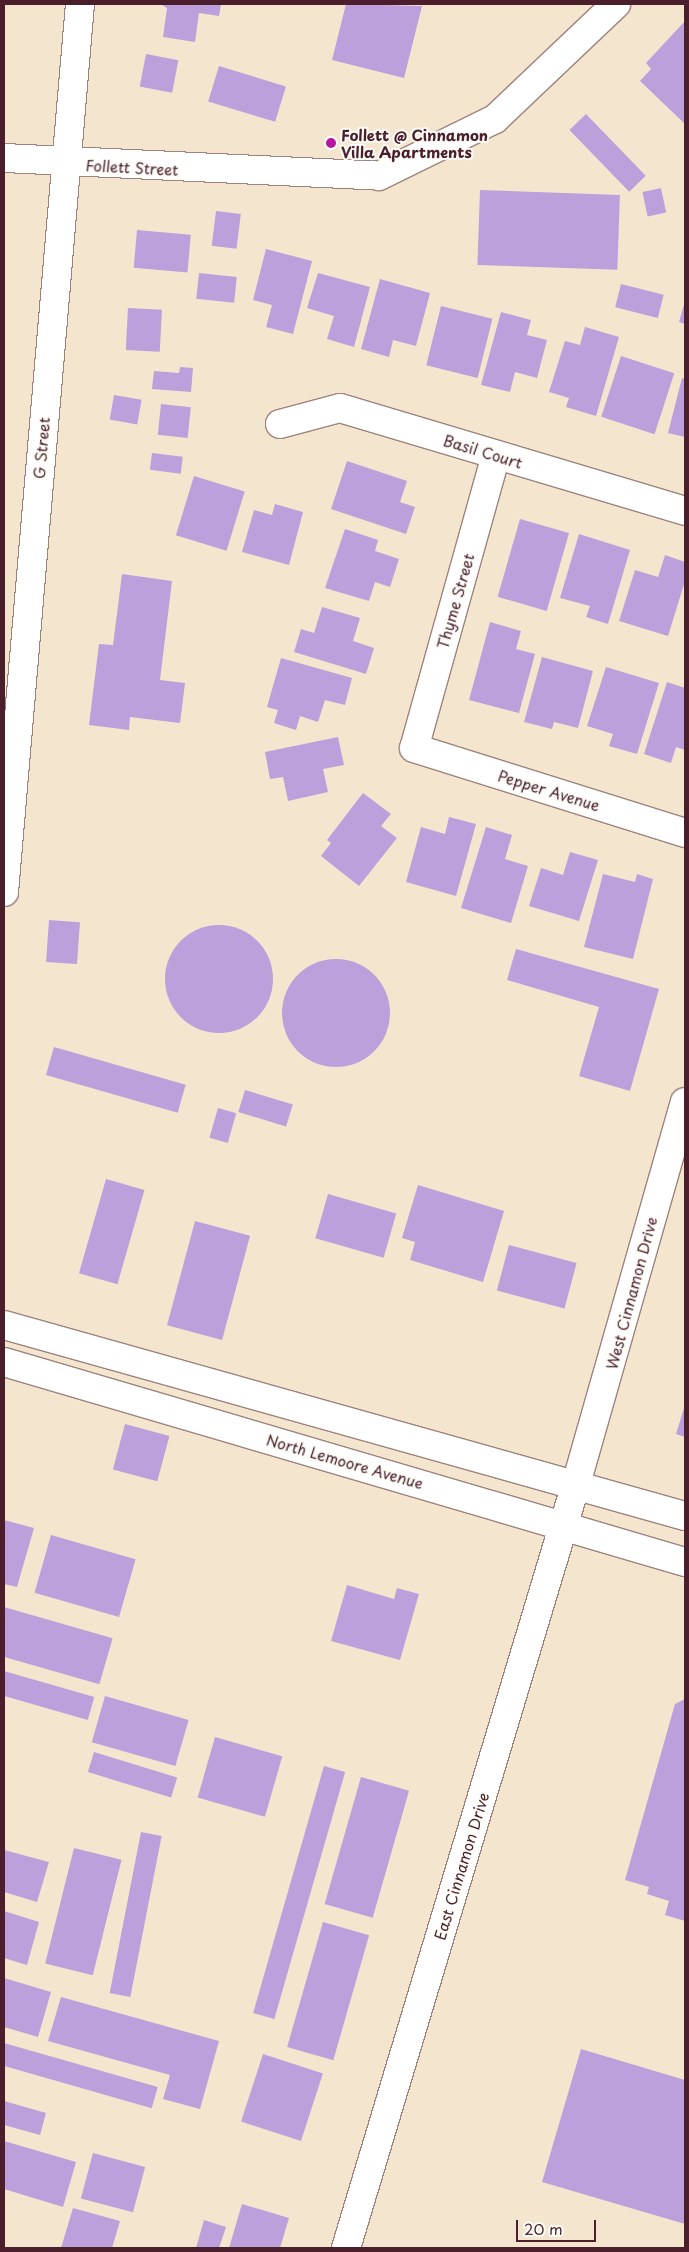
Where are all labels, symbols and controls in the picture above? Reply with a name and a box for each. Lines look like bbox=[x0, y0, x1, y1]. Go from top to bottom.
place label: Follett @ Cinnamon Villa Apartments bbox=[341, 125, 488, 160]
marker: Follett @ Cinnamon Villa Apartments bbox=[325, 137, 337, 149]
street label: Follett Street bbox=[85, 156, 179, 178]
street label: G Street bbox=[29, 416, 53, 480]
street label: Basil Court bbox=[441, 430, 525, 472]
street label: Thyme Street bbox=[433, 551, 477, 651]
street label: Pepper Avenue bbox=[496, 766, 602, 814]
street label: West Cinnamon Drive bbox=[602, 1215, 660, 1371]
street label: North Lemoore Avenue bbox=[264, 1430, 426, 1492]
street label: East Cinnamon Drive bbox=[430, 1790, 492, 1942]
scale bar bbox=[519, 2210, 599, 2242]
text: 20 m bbox=[524, 2217, 563, 2240]

